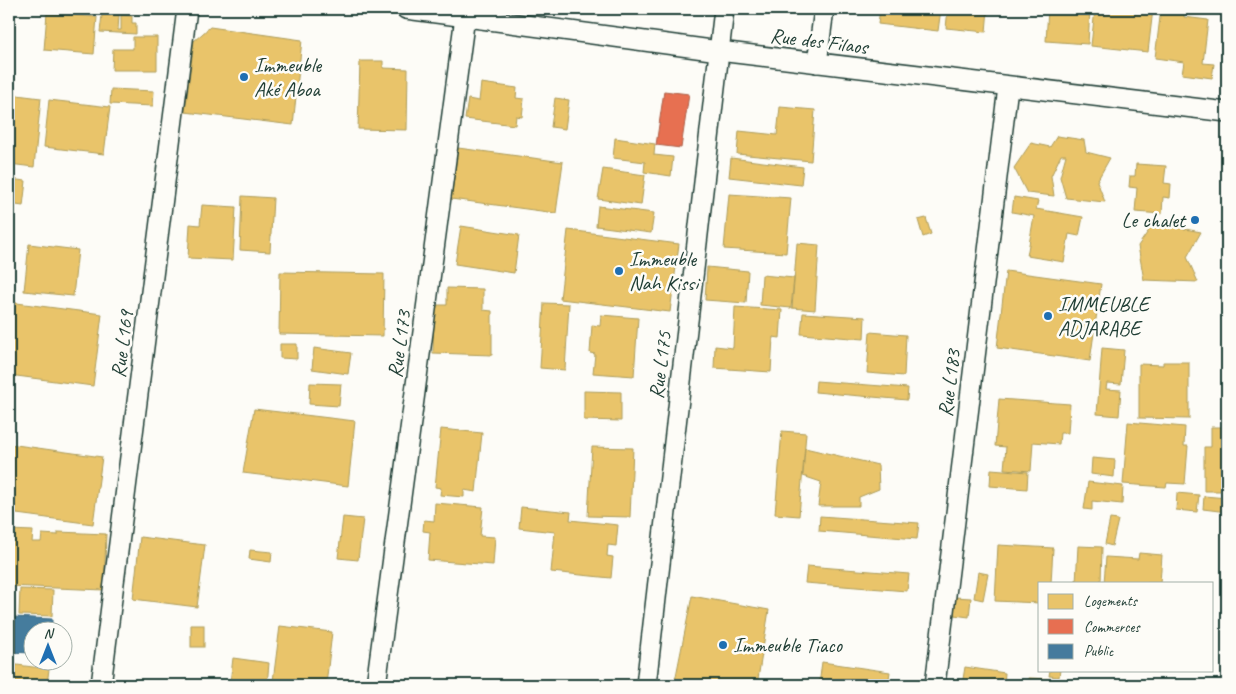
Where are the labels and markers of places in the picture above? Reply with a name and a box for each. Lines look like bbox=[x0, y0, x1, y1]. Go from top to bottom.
place label: Immeuble Aké Aboa bbox=[254, 52, 322, 102]
marker: Immeuble Aké Aboa bbox=[238, 71, 250, 83]
place label: Le chalet bbox=[1121, 207, 1187, 233]
marker: Le chalet bbox=[1189, 214, 1201, 226]
place label: Immeuble Nah Kissi bbox=[629, 246, 701, 296]
marker: Immeuble Nah Kissi bbox=[613, 265, 625, 277]
place label: IMMEUBLE ADJARABE bbox=[1058, 291, 1152, 341]
marker: IMMEUBLE ADJARABE bbox=[1042, 310, 1054, 322]
place label: Immeuble Tiaco bbox=[733, 632, 844, 658]
marker: Immeuble Tiaco bbox=[717, 639, 729, 651]

